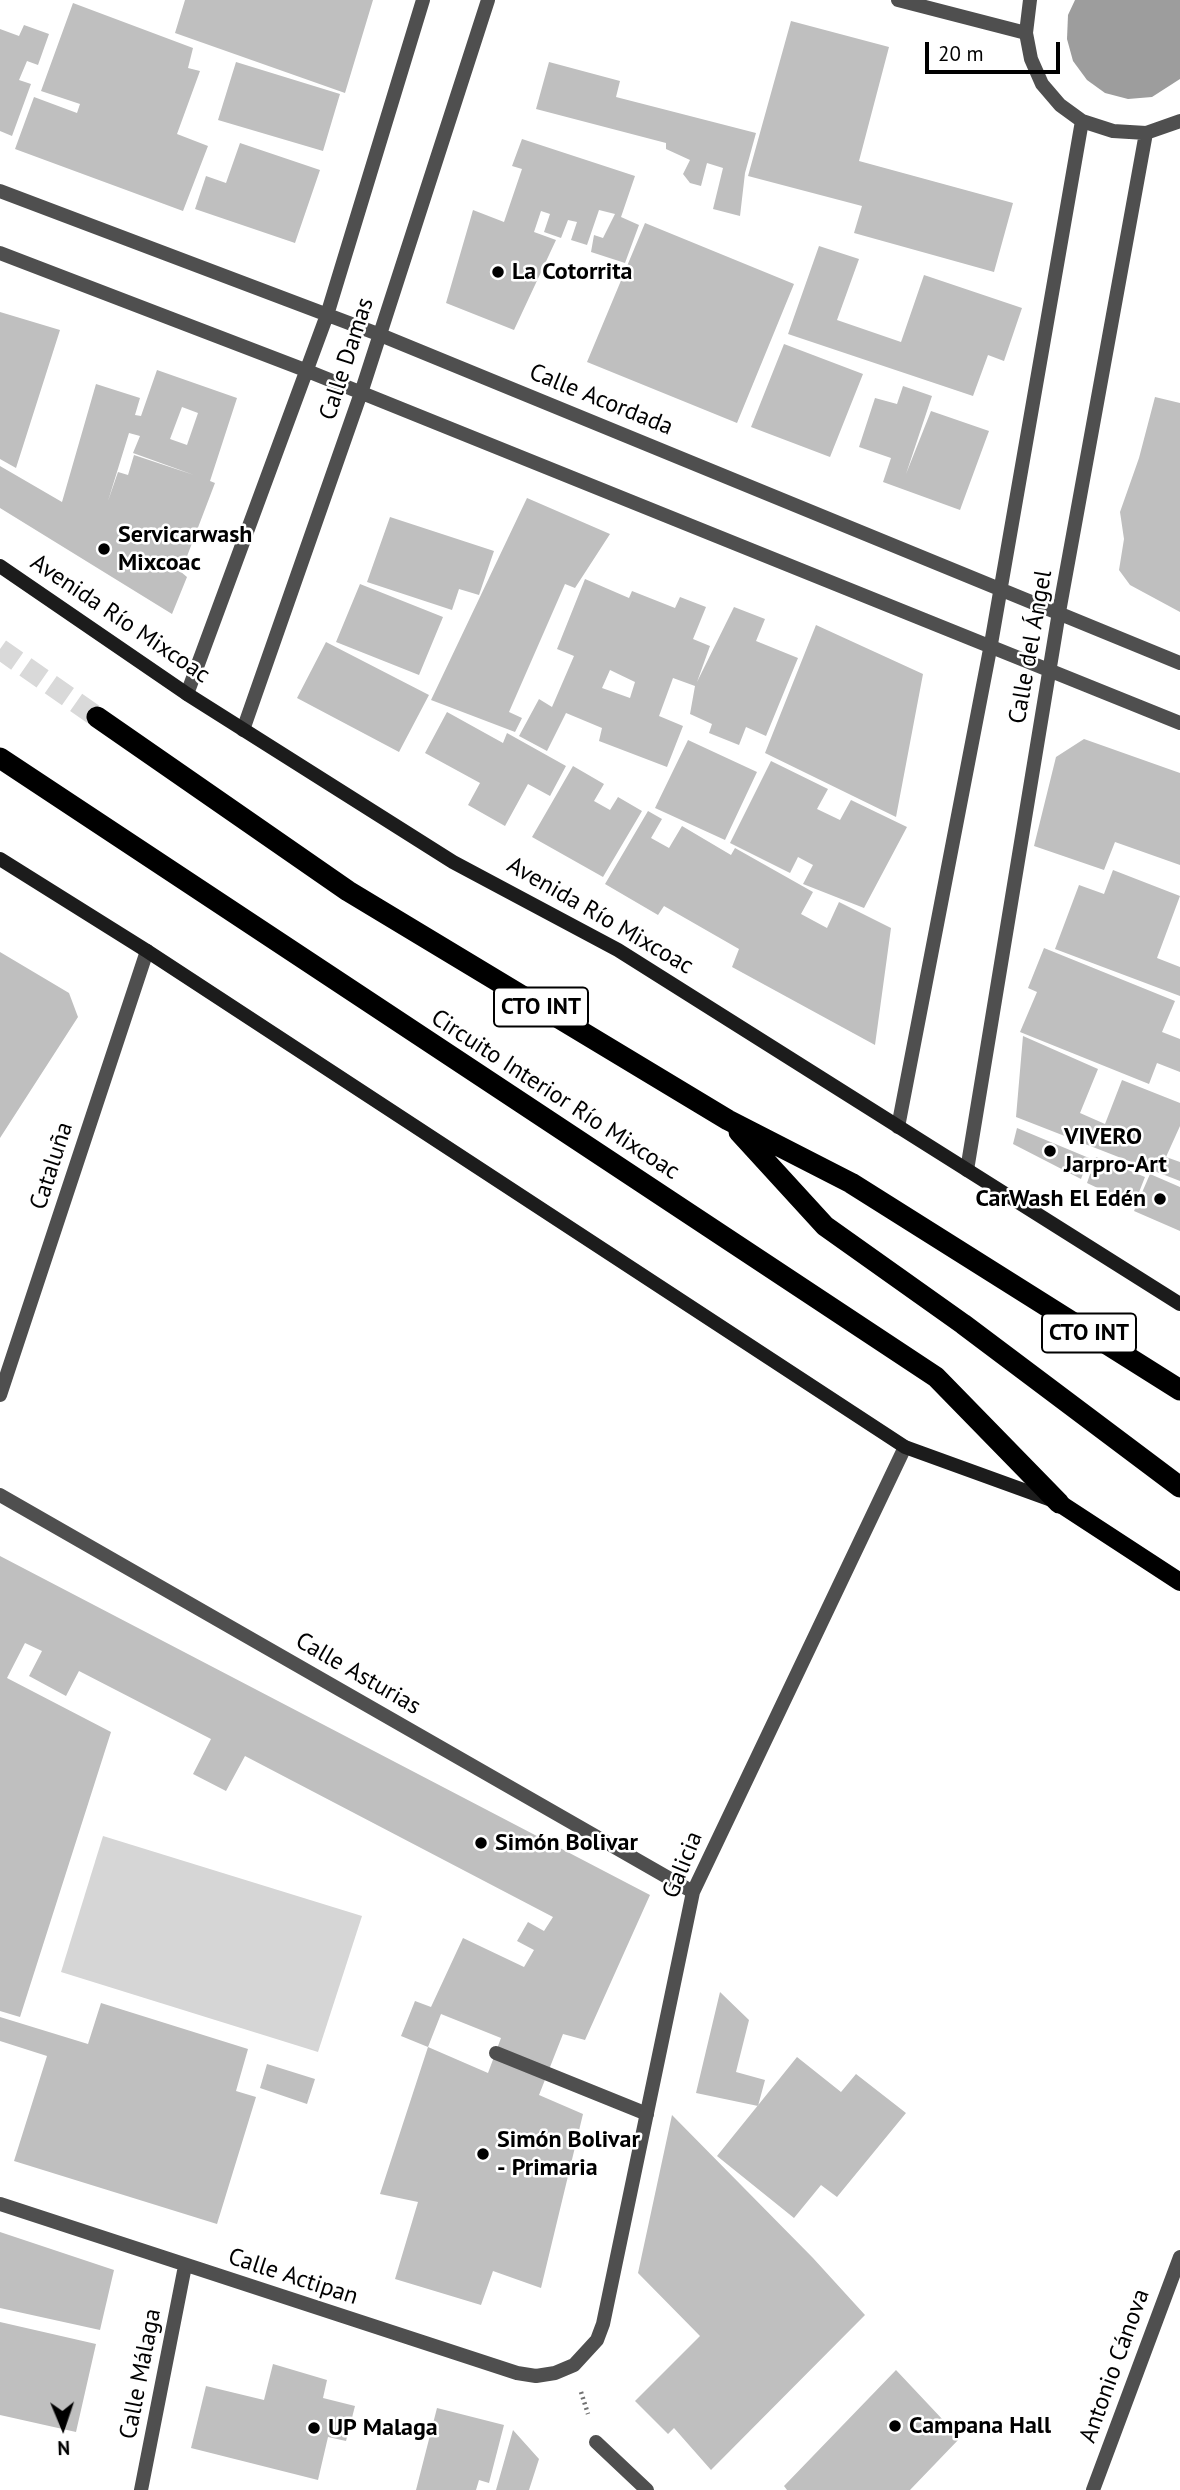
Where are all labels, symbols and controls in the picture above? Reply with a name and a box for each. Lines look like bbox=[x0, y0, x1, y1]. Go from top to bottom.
scale bar bbox=[928, 28, 1063, 72]
text: 20 m bbox=[938, 40, 984, 67]
place label: La Cotorrita bbox=[512, 258, 632, 286]
marker: La Cotorrita bbox=[490, 264, 506, 280]
street label: Calle Damas bbox=[314, 294, 380, 424]
street label: Calle Acordada bbox=[525, 358, 677, 442]
place label: Servicarwash Mixcoac bbox=[118, 521, 252, 577]
marker: Servicarwash Mixcoac bbox=[96, 541, 112, 557]
street label: Avenida Río Mixcoac bbox=[25, 548, 215, 690]
street label: Calle del Ángel bbox=[1003, 568, 1059, 726]
street label: Avenida Río Mixcoac bbox=[502, 851, 698, 981]
road number: CTO INT bbox=[494, 988, 588, 1026]
street label: Circuito Interior Río Mixcoac bbox=[425, 1004, 685, 1186]
street label: Cataluña bbox=[24, 1119, 80, 1213]
place label: VIVERO Jarpro-Art bbox=[1064, 1123, 1167, 1179]
marker: VIVERO Jarpro-Art bbox=[1042, 1143, 1058, 1159]
place label: CarWash El Edén bbox=[975, 1185, 1146, 1213]
marker: CarWash El Edén bbox=[1152, 1191, 1168, 1207]
road number: CTO INT bbox=[1042, 1314, 1136, 1352]
street label: Calle Asturias bbox=[290, 1627, 426, 1721]
street label: Galicia bbox=[657, 1828, 709, 1902]
place label: Simón Bolivar bbox=[495, 1829, 638, 1857]
marker: Simón Bolivar bbox=[473, 1835, 489, 1851]
place label: Simón Bolivar - Primaria bbox=[497, 2126, 640, 2182]
marker: Simón Bolivar - Primaria bbox=[475, 2146, 491, 2162]
street label: Calle Actipan bbox=[224, 2242, 362, 2312]
street label: Antonio Cánova bbox=[1074, 2285, 1156, 2447]
street label: Calle Málaga bbox=[114, 2306, 168, 2442]
north arrow bbox=[28, 2392, 98, 2462]
place label: Campana Hall bbox=[909, 2412, 1051, 2440]
place label: UP Malaga bbox=[328, 2414, 438, 2442]
marker: Campana Hall bbox=[887, 2418, 903, 2434]
marker: UP Malaga bbox=[306, 2420, 322, 2436]
text: N bbox=[57, 2436, 70, 2460]

